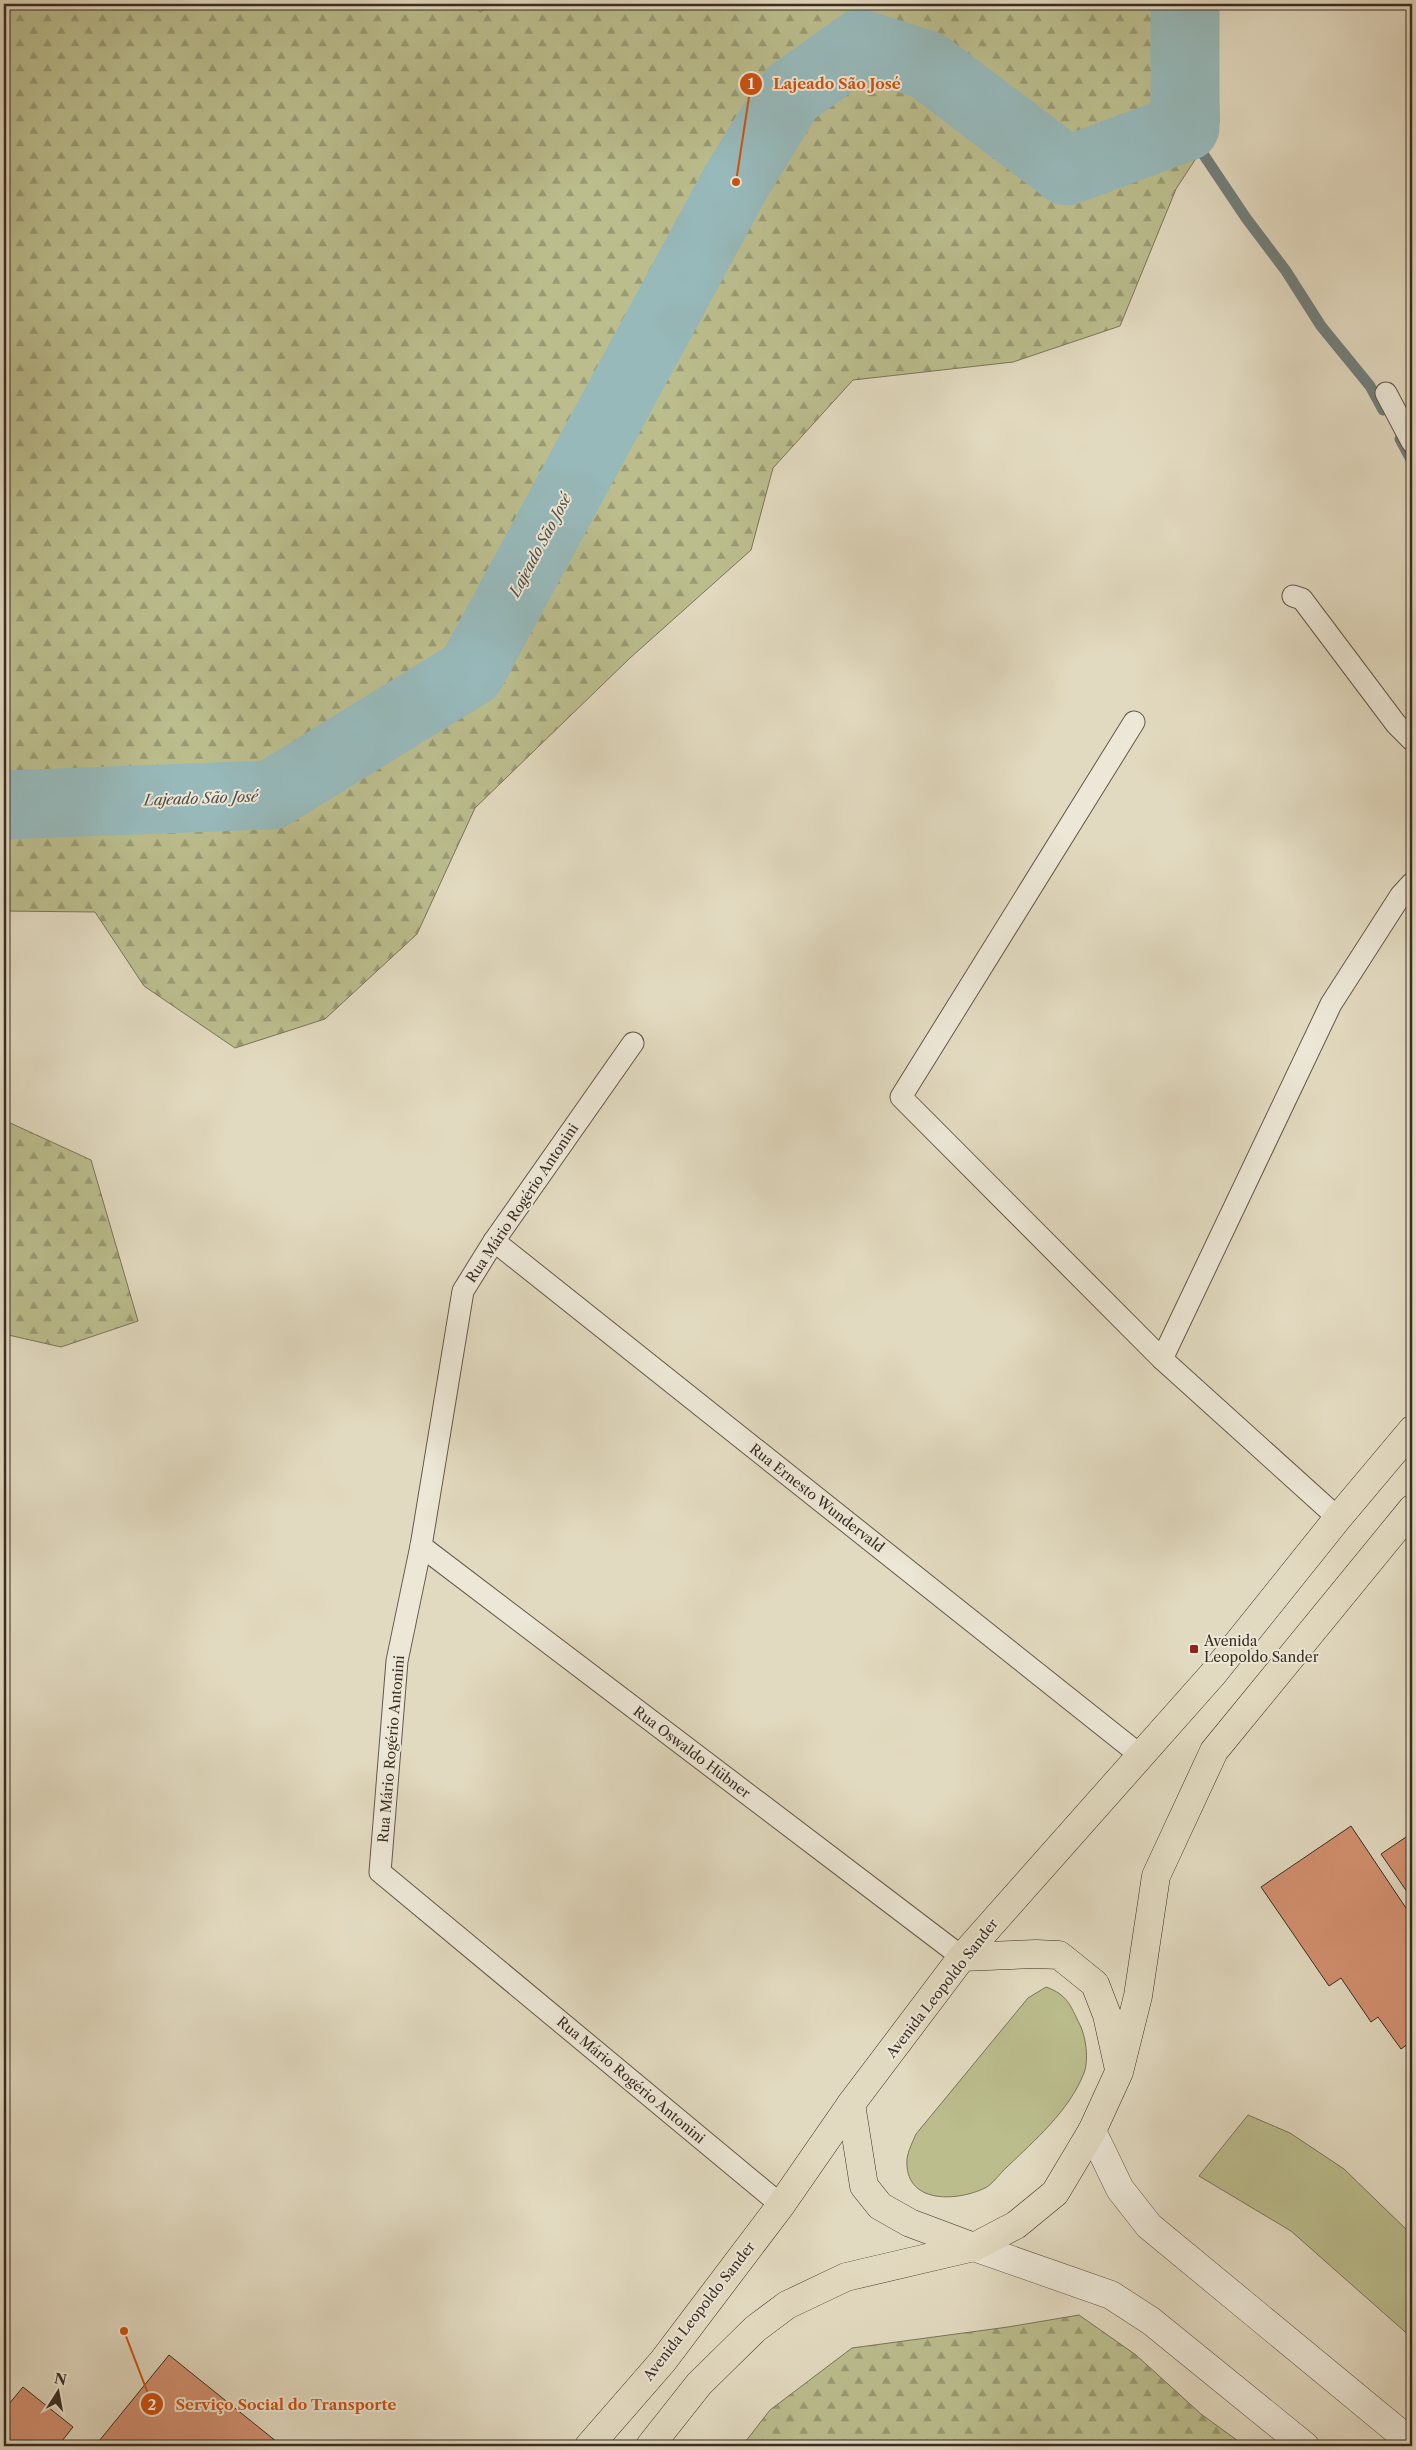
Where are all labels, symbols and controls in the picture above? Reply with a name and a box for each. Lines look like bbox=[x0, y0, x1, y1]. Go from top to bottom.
callout: Lajeado São José bbox=[739, 69, 911, 99]
text: 1 bbox=[748, 74, 755, 93]
text: Lajeado São José bbox=[773, 74, 901, 93]
water label: Lajeado São José bbox=[504, 489, 576, 601]
water label: Lajeado São José bbox=[143, 786, 260, 810]
street label: Rua Mário Rogério Antonini bbox=[462, 1120, 582, 1286]
street label: Rua Ernesto Wundervald bbox=[746, 1440, 888, 1557]
place label: Avenida Leopoldo Sander bbox=[1203, 1632, 1319, 1666]
marker: Avenida Leopoldo Sander bbox=[1188, 1643, 1200, 1655]
street label: Rua Mário Rogério Antonini bbox=[374, 1654, 408, 1844]
street label: Rua Oswaldo Hübner bbox=[630, 1702, 754, 1802]
street label: Avenida Leopoldo Sander bbox=[881, 1915, 1002, 2062]
street label: Rua Mário Rogério Antonini bbox=[553, 2013, 709, 2147]
street label: Avenida Leopoldo Sander bbox=[638, 2238, 759, 2385]
north arrow bbox=[32, 2368, 82, 2418]
text: N bbox=[53, 2369, 68, 2389]
callout: Serviço Social do Transporte bbox=[140, 2389, 406, 2419]
text: 2 bbox=[148, 2395, 157, 2414]
text: Serviço Social do Transporte bbox=[175, 2395, 397, 2414]

